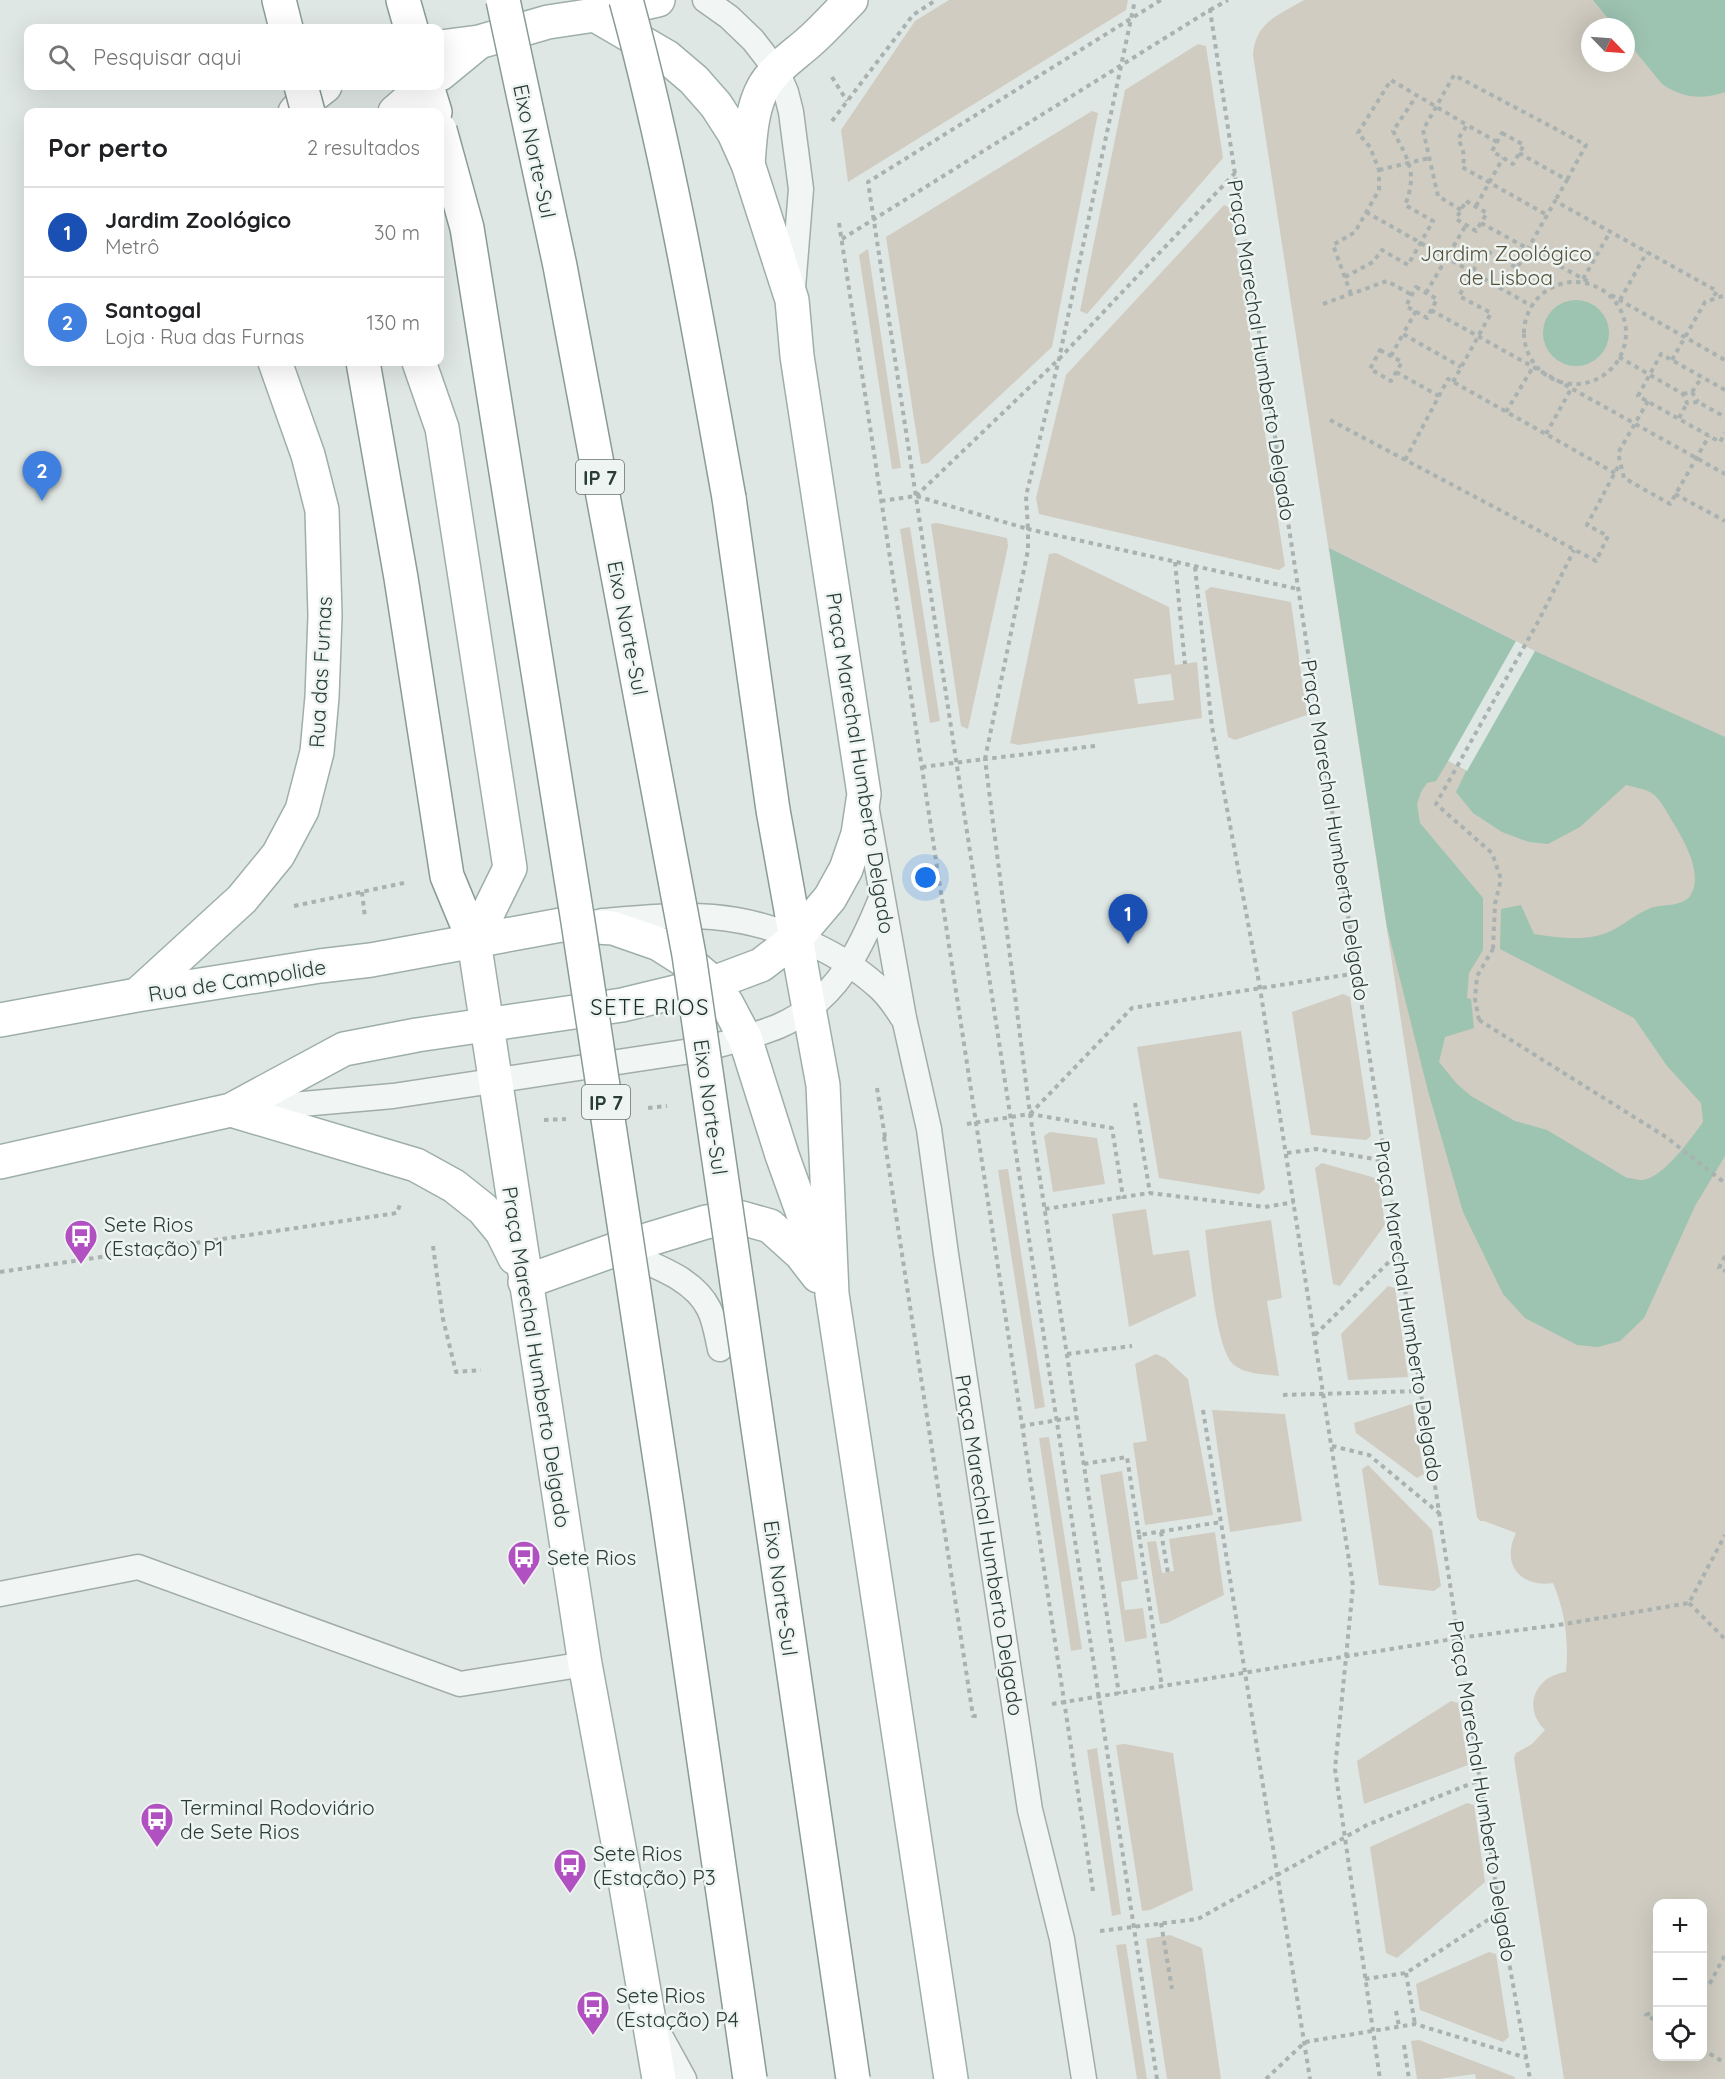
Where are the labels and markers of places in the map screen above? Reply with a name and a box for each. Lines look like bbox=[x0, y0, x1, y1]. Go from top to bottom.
pin: 2 bbox=[22, 452, 62, 501]
pin: 1 bbox=[1108, 894, 1148, 944]
place label: Sete Rios (Estação) P1 bbox=[104, 1211, 224, 1261]
bus stop icon: Sete Rios (Estação) P1 bbox=[63, 1218, 99, 1265]
bus stop icon: Sete Rios bbox=[506, 1539, 542, 1586]
place label: Sete Rios bbox=[547, 1544, 636, 1570]
place label: Terminal Rodoviário de Sete Rios bbox=[180, 1794, 375, 1844]
bus stop icon: Terminal Rodoviário de Sete Rios bbox=[139, 1801, 175, 1848]
place label: Sete Rios (Estação) P3 bbox=[593, 1840, 716, 1890]
bus stop icon: Sete Rios (Estação) P3 bbox=[552, 1847, 588, 1894]
place label: Sete Rios (Estação) P4 bbox=[616, 1982, 739, 2032]
bus stop icon: Sete Rios (Estação) P4 bbox=[575, 1989, 611, 2036]

